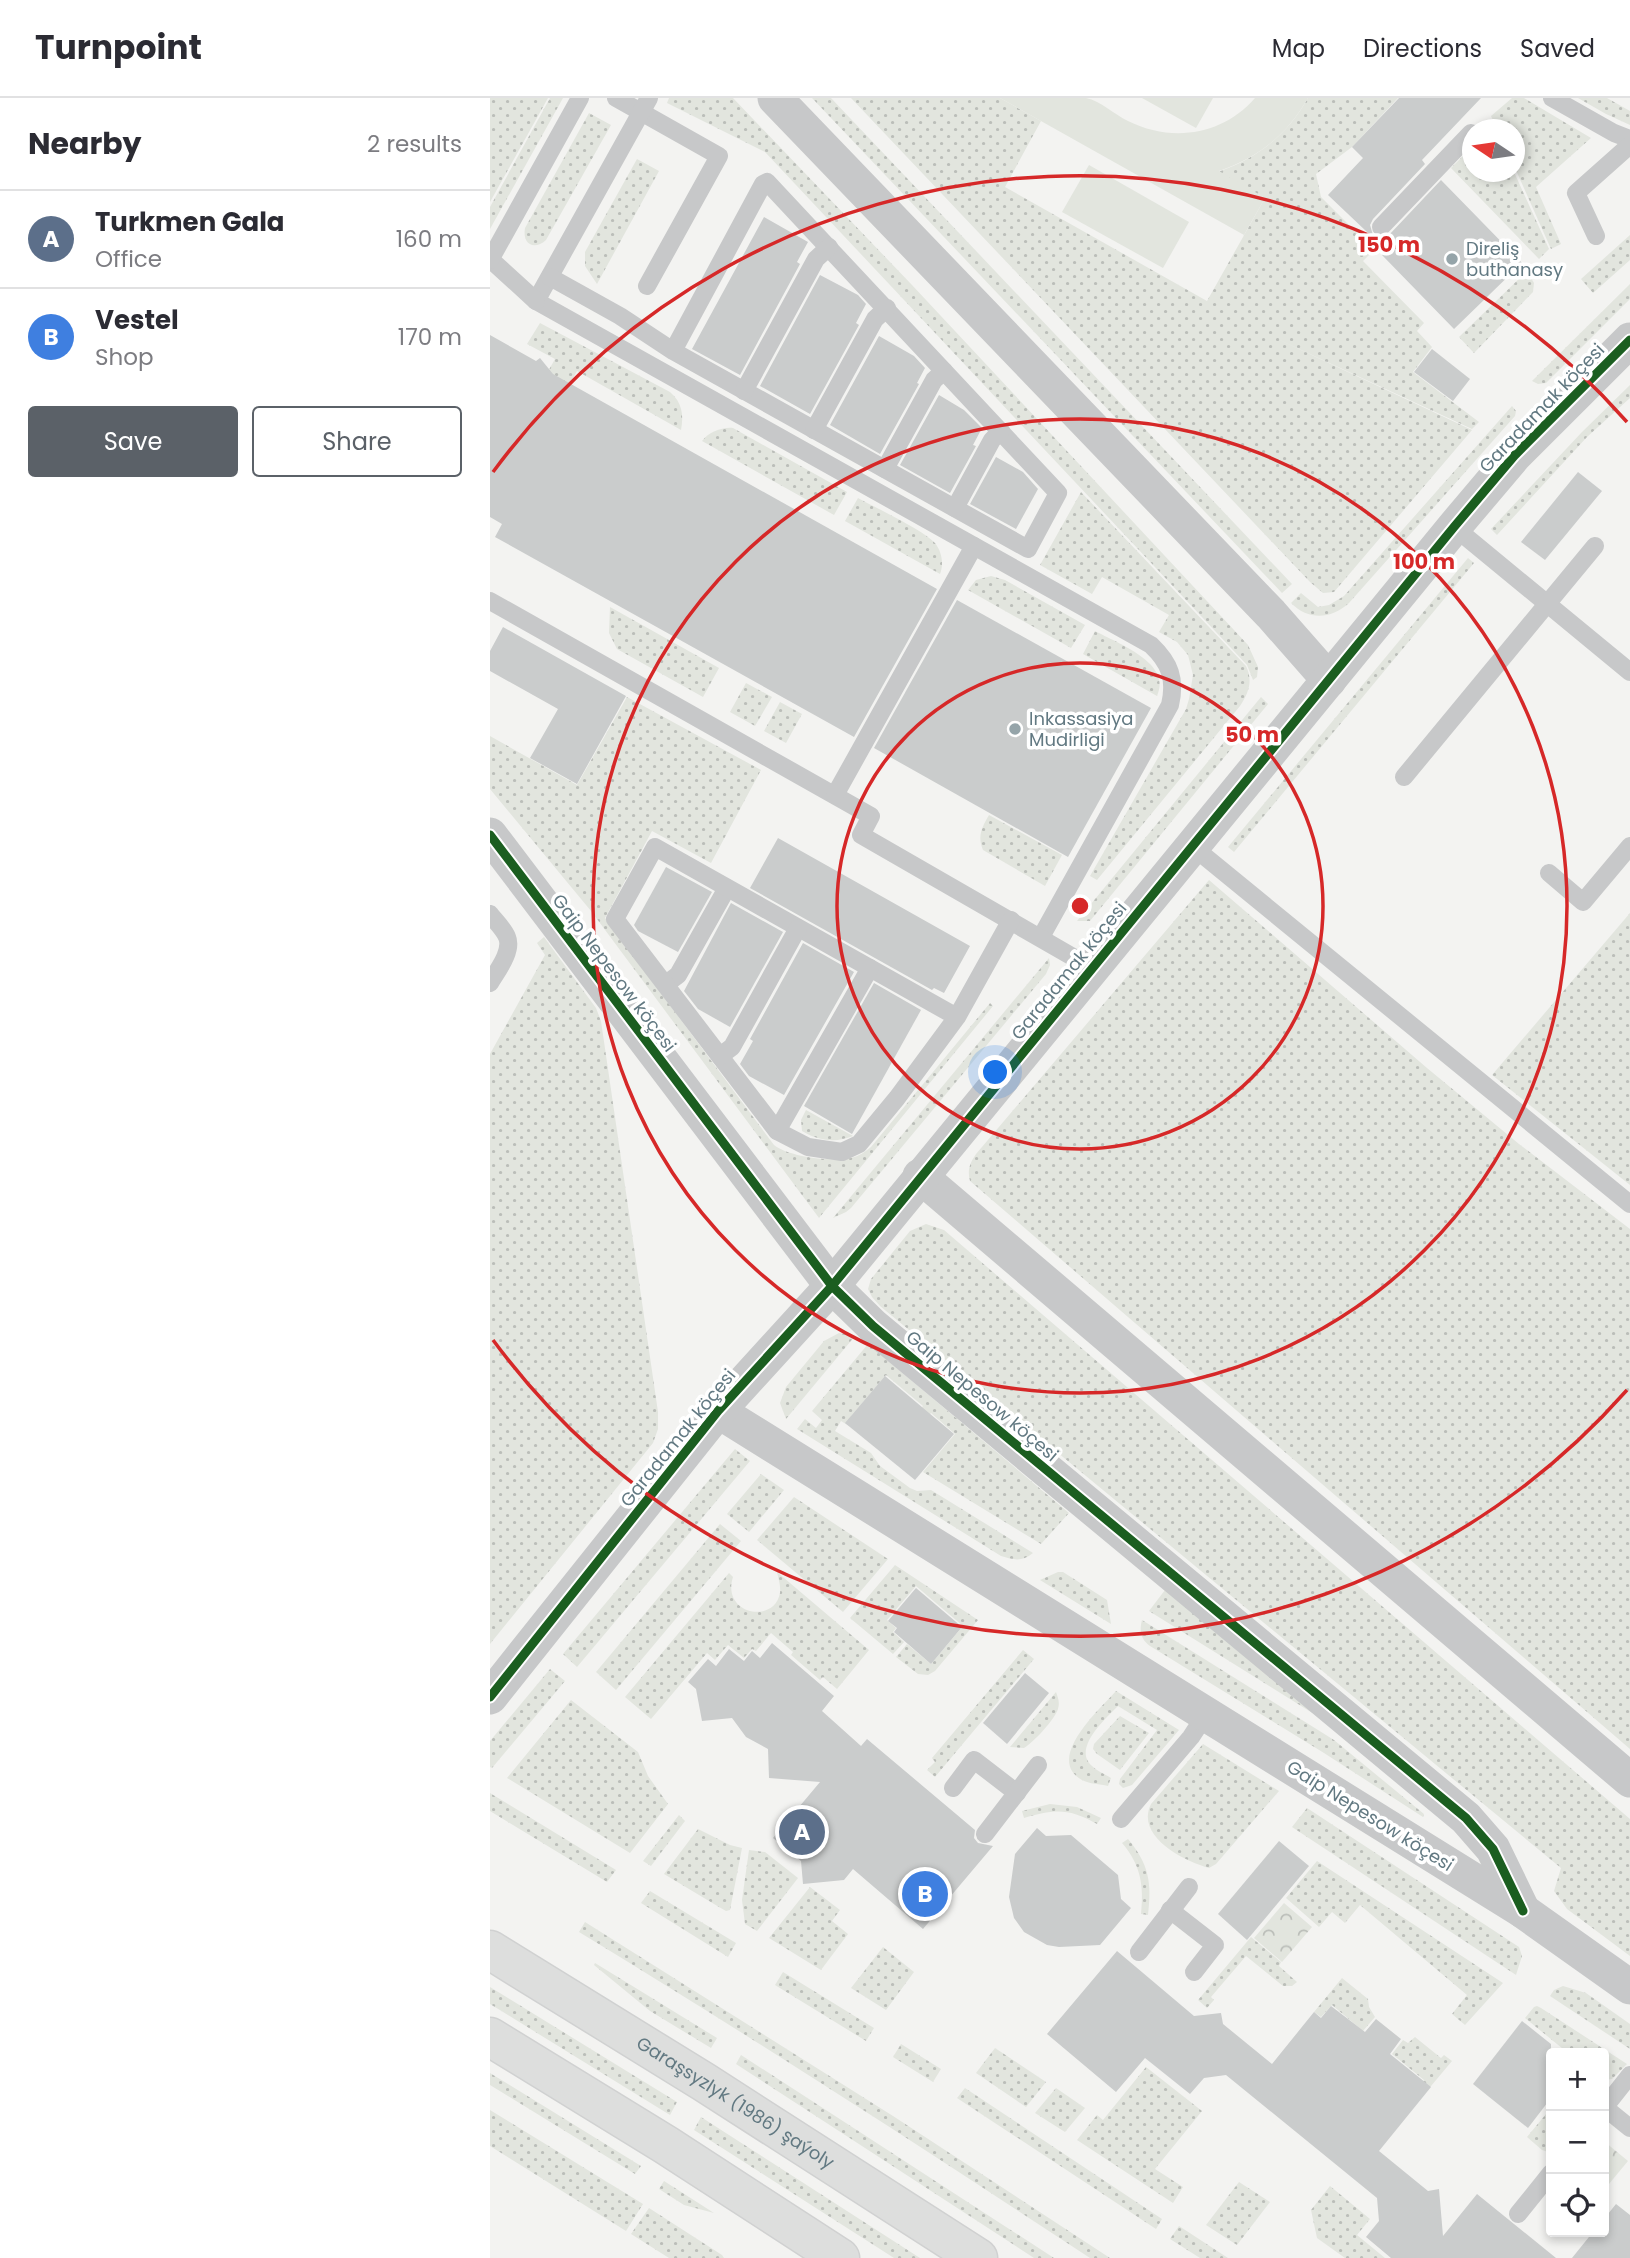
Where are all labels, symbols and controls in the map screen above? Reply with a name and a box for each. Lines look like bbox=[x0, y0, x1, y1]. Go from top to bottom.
text: Turnpoint bbox=[35, 24, 202, 71]
text: Map bbox=[1272, 32, 1325, 65]
text: Directions bbox=[1363, 32, 1482, 65]
text: Saved bbox=[1520, 32, 1595, 65]
north arrow bbox=[1462, 119, 1525, 182]
text: Nearby bbox=[28, 122, 142, 165]
text: 2 results bbox=[367, 128, 462, 160]
text: Turkmen Gala bbox=[95, 204, 284, 240]
text: A bbox=[43, 223, 59, 255]
text: 160 m bbox=[396, 223, 462, 255]
text: 150 m bbox=[1358, 230, 1420, 259]
place label: Direliş buthanasy bbox=[1466, 236, 1563, 282]
text: Office bbox=[95, 243, 162, 275]
marker: Direliş buthanasy bbox=[1444, 251, 1460, 267]
text: Vestel bbox=[95, 302, 179, 338]
text: B bbox=[43, 321, 59, 353]
text: 170 m bbox=[398, 321, 462, 353]
street label: Garadamak köçesi bbox=[1473, 338, 1610, 478]
text: Shop bbox=[95, 341, 154, 373]
button: Save bbox=[28, 406, 238, 477]
button: Share bbox=[252, 406, 462, 477]
text: 100 m bbox=[1393, 547, 1455, 576]
place label: Inkassasiya Mudirligi bbox=[1029, 706, 1133, 752]
text: 50 m bbox=[1225, 720, 1279, 749]
marker: Inkassasiya Mudirligi bbox=[1007, 721, 1023, 737]
street label: Gaip Nepesow köçesi bbox=[547, 889, 682, 1057]
centre of rings bbox=[1068, 894, 1092, 918]
street label: Garadamak köçesi bbox=[1005, 896, 1132, 1045]
your location bbox=[978, 1055, 1012, 1089]
street label: Gaip Nepesow köçesi bbox=[901, 1324, 1064, 1467]
street label: Garadamak köçesi bbox=[614, 1363, 741, 1512]
street label: Gaip Nepesow köçesi bbox=[1282, 1754, 1458, 1877]
pin: A bbox=[779, 1806, 825, 1858]
pin: B bbox=[902, 1868, 948, 1920]
street label: Garaşsyzlyk (1986) şaýoly bbox=[632, 2030, 839, 2175]
map controls bbox=[1546, 2048, 1609, 2237]
button: + bbox=[1546, 2048, 1609, 2111]
button: − bbox=[1546, 2111, 1609, 2174]
button: locate bbox=[1546, 2174, 1609, 2237]

